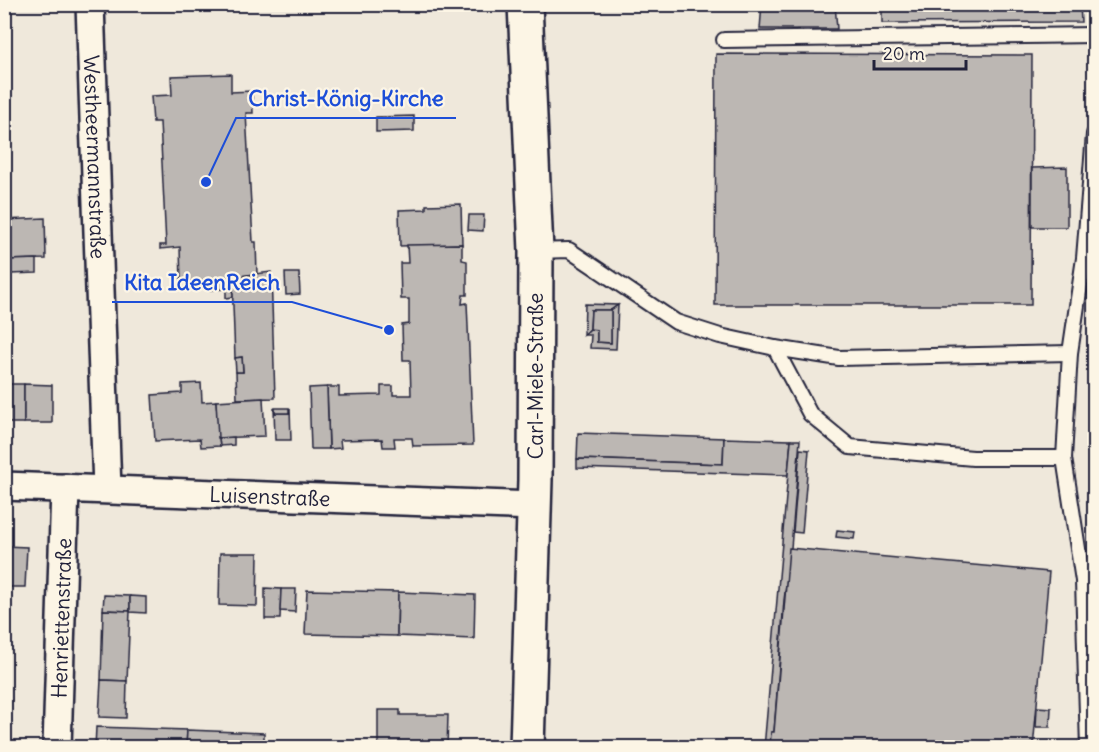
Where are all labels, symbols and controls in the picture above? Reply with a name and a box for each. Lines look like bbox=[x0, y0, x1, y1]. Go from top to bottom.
scale bar bbox=[874, 33, 966, 71]
text: 20 m bbox=[883, 42, 925, 65]
street label: Westheermannstraße bbox=[78, 54, 112, 259]
callout: Christ-König-Kirche bbox=[236, 78, 456, 118]
text: Christ-König-Kirche bbox=[248, 84, 444, 112]
callout: Kita IdeenReich bbox=[112, 262, 292, 302]
text: Kita IdeenReich bbox=[124, 268, 280, 296]
street label: Carl-Miele-Straße bbox=[522, 293, 549, 459]
street label: Luisenstraße bbox=[209, 480, 331, 512]
street label: Henriettenstraße bbox=[45, 538, 77, 699]

